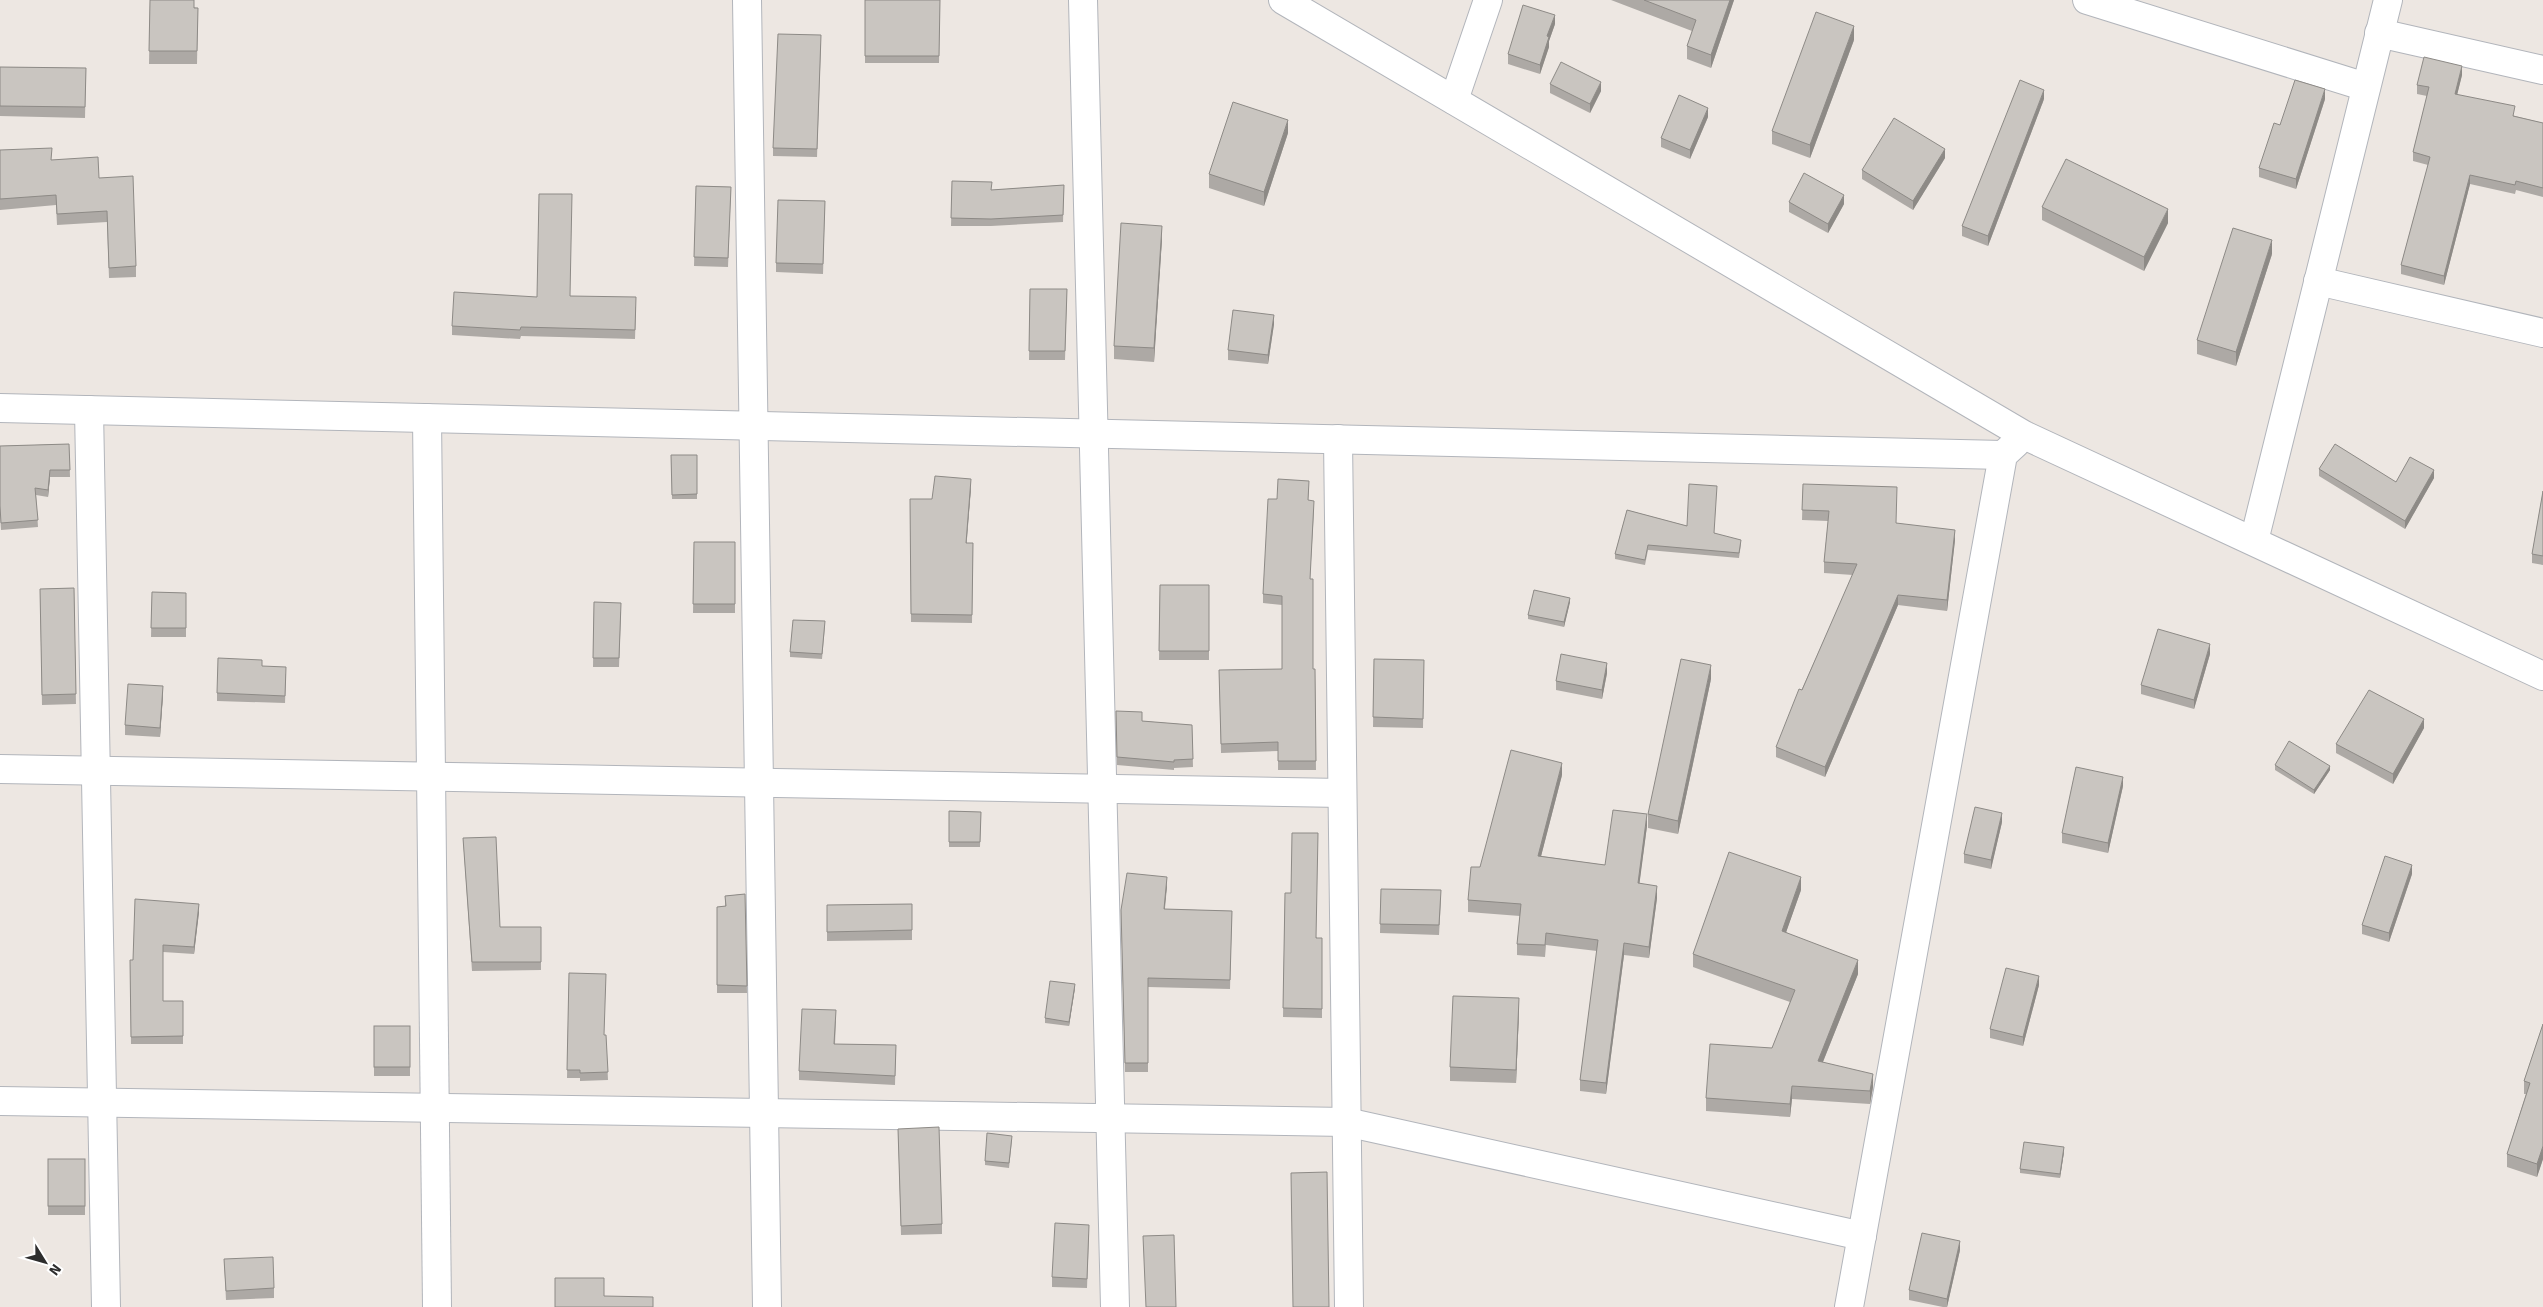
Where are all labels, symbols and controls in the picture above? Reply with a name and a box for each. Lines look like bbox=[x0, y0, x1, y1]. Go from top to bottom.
north arrow bbox=[20, 1237, 70, 1287]
text: N bbox=[45, 1261, 65, 1279]

